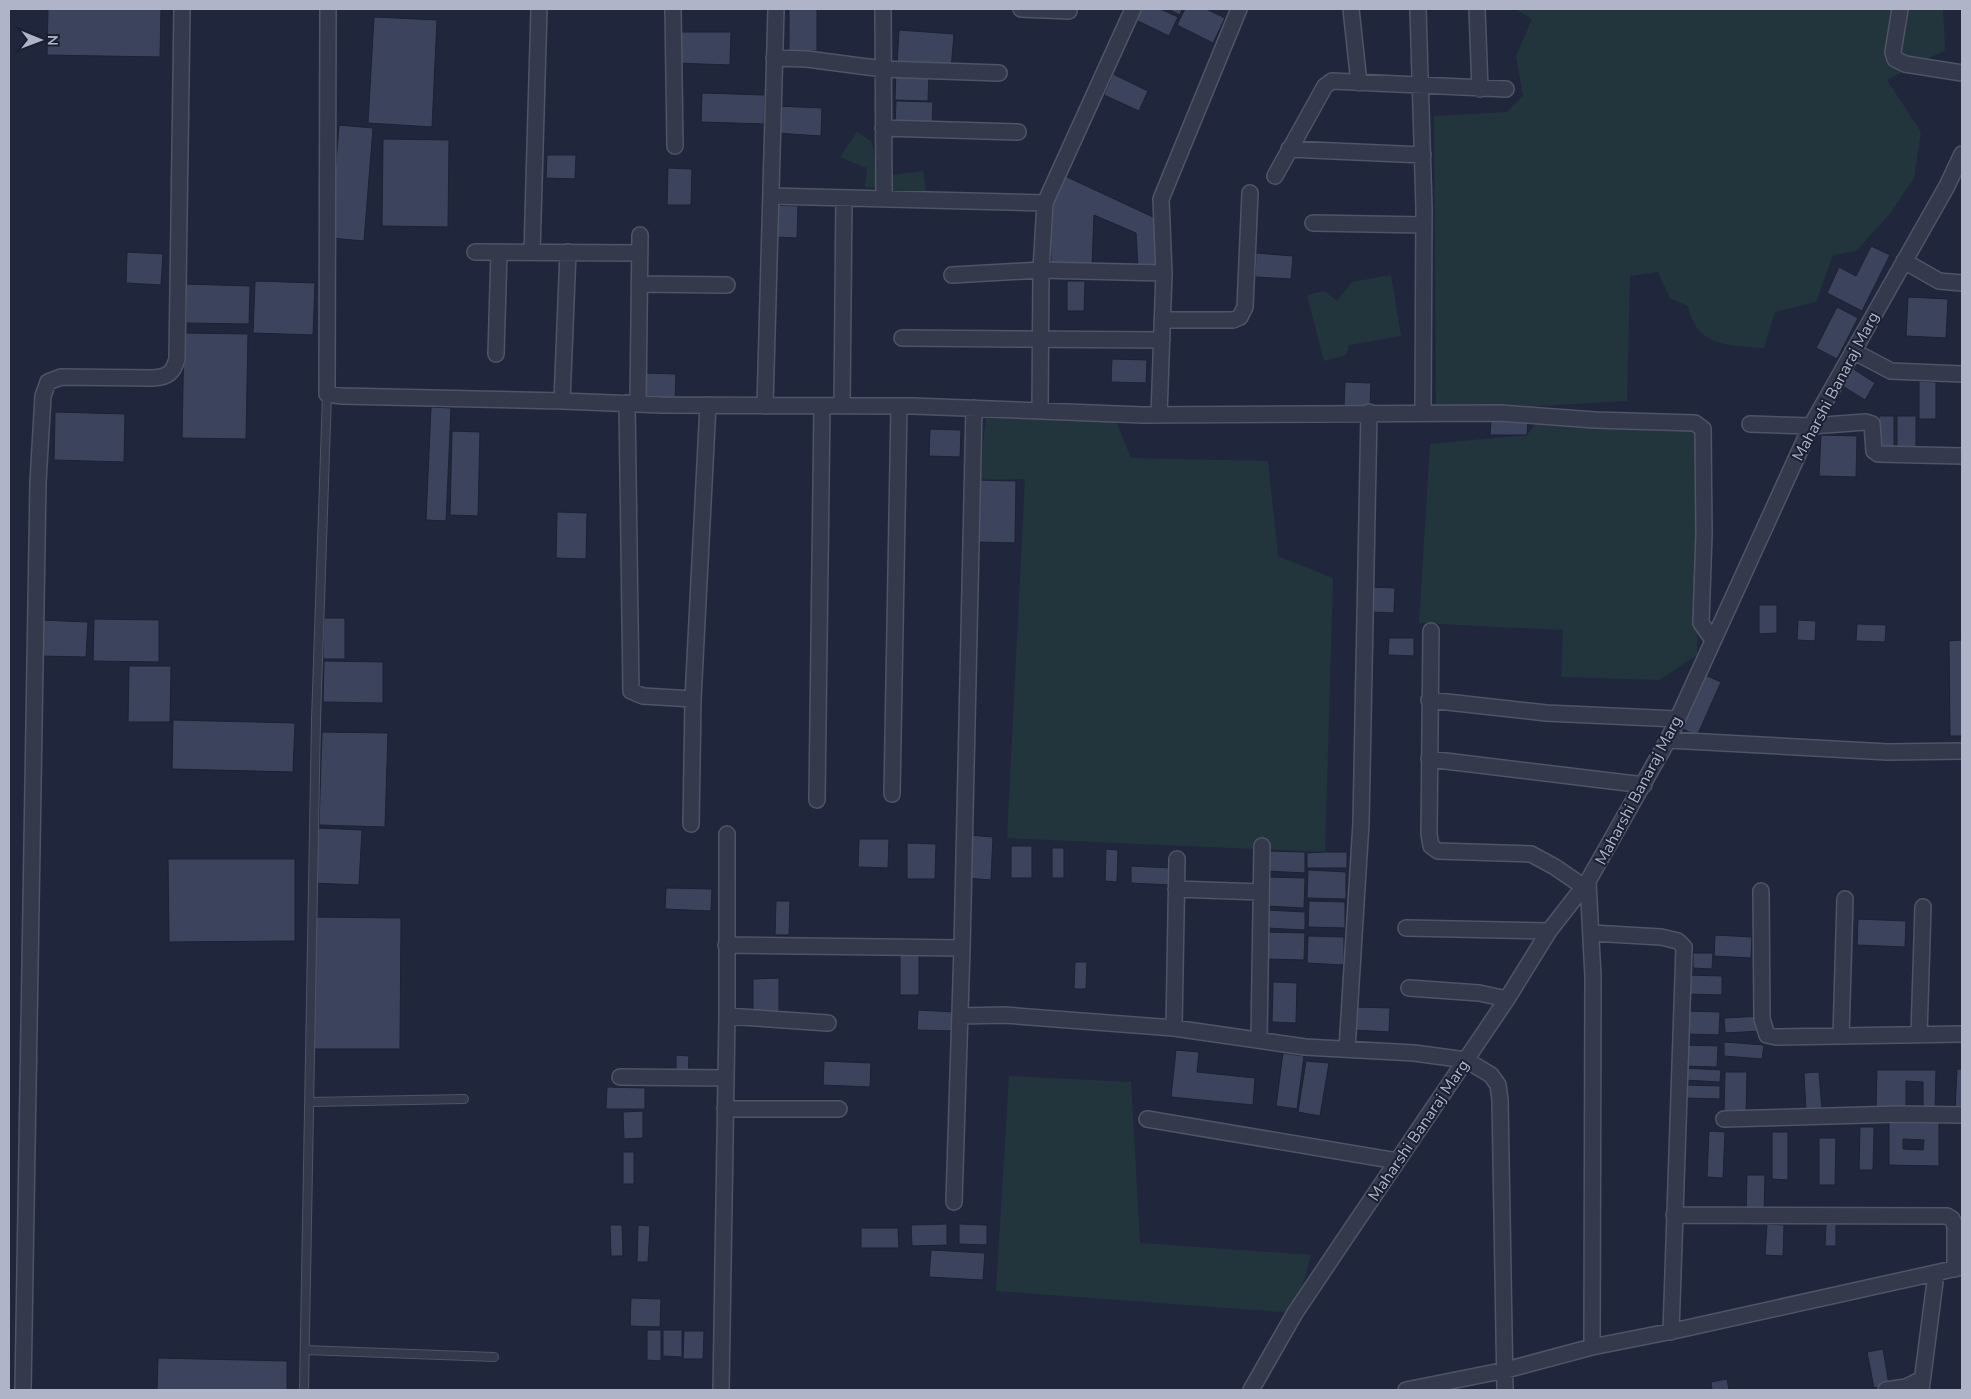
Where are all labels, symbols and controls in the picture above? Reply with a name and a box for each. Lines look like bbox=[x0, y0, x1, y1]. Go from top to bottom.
north arrow bbox=[15, 15, 65, 65]
text: N bbox=[43, 35, 62, 46]
street label: Maharshi Banaraj Marg bbox=[1787, 308, 1885, 465]
street label: Maharshi Banaraj Marg bbox=[1590, 712, 1688, 869]
street label: Maharshi Banaraj Marg bbox=[1363, 1056, 1474, 1206]

